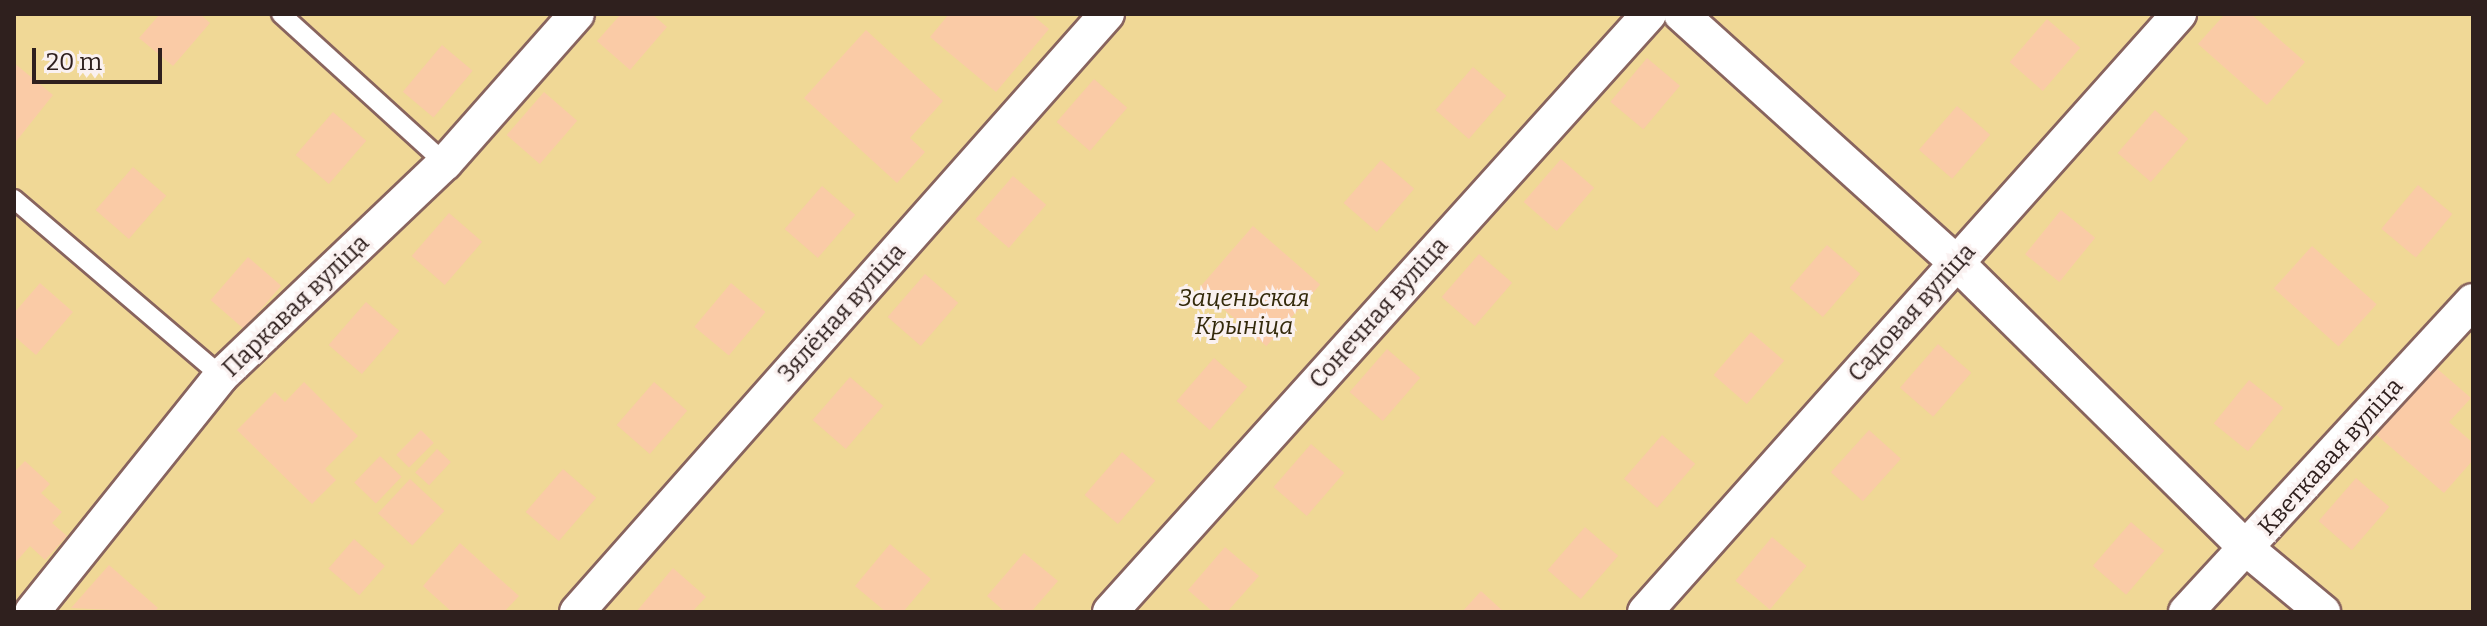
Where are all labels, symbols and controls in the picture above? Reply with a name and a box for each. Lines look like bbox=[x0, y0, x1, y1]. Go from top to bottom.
scale bar bbox=[36, 32, 166, 82]
text: 20 m bbox=[46, 48, 102, 76]
street label: Паркавая вуліца bbox=[217, 229, 375, 383]
street label: Сонечная вуліца bbox=[1304, 231, 1454, 395]
street label: Зялёная вуліца bbox=[772, 238, 912, 388]
street label: Садовая вуліца bbox=[1842, 238, 1982, 388]
park label: Заценьская Крыніца bbox=[1178, 285, 1310, 341]
street label: Кветкавая вуліца bbox=[2253, 372, 2409, 542]

